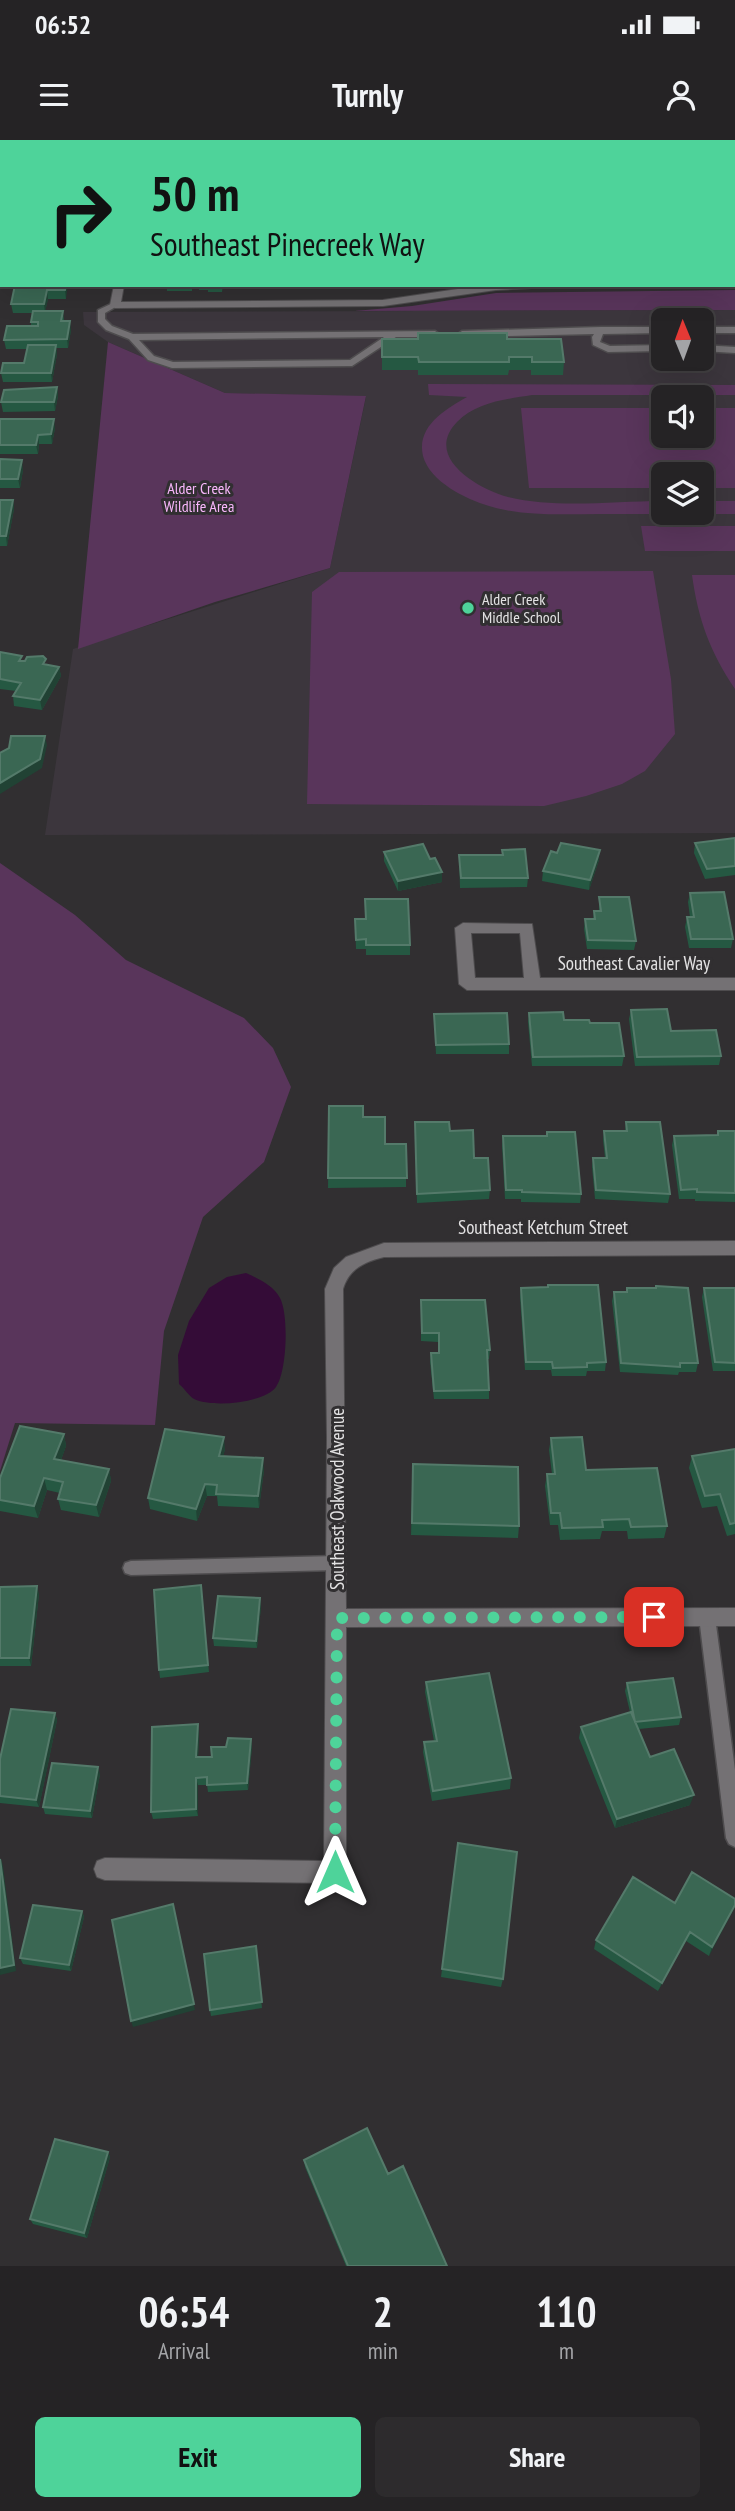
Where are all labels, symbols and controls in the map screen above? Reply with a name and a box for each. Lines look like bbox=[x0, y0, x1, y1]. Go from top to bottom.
text: 06:52 bbox=[35, 8, 91, 41]
text: Turnly bbox=[332, 74, 403, 116]
icon: menu bbox=[35, 76, 73, 114]
icon: person bbox=[662, 76, 700, 114]
text: 50 m bbox=[150, 161, 239, 225]
icon: right bbox=[35, 168, 126, 259]
text: Southeast Pinecreek Way bbox=[150, 223, 425, 265]
north arrow bbox=[651, 308, 714, 371]
map controls bbox=[651, 308, 714, 525]
button: sound bbox=[651, 385, 714, 448]
button: layers bbox=[651, 462, 714, 525]
park label: Alder Creek Wildlife Area bbox=[164, 478, 234, 516]
place label: Alder Creek Middle School bbox=[482, 589, 561, 627]
marker: Alder Creek Middle School bbox=[460, 600, 476, 616]
street label: Southeast Cavalier Way bbox=[558, 951, 711, 975]
street label: Southeast Ketchum Street bbox=[458, 1215, 629, 1239]
street label: Southeast Oakwood Avenue bbox=[325, 1408, 349, 1590]
pin bbox=[624, 1587, 684, 1647]
icon: arrive bbox=[635, 1598, 673, 1636]
position arrow bbox=[298, 1835, 372, 1909]
text: 06:54 bbox=[138, 2284, 229, 2339]
text: 2 bbox=[373, 2284, 393, 2339]
text: 110 bbox=[536, 2284, 597, 2339]
text: Arrival bbox=[158, 2336, 210, 2365]
text: min bbox=[368, 2336, 398, 2365]
text: m bbox=[559, 2336, 574, 2365]
button: Exit bbox=[35, 2417, 361, 2497]
button: Share bbox=[375, 2417, 700, 2497]

